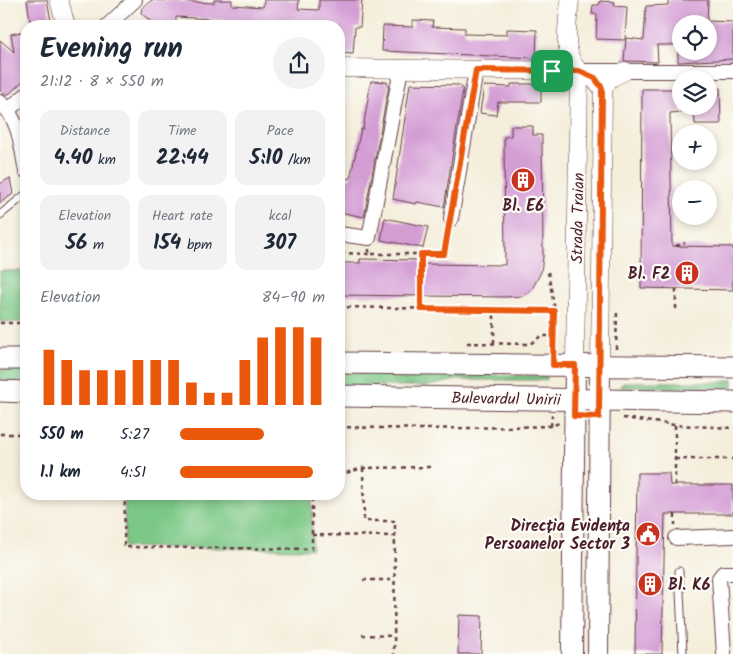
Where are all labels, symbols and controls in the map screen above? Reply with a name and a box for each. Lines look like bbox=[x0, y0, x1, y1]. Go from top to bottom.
map controls bbox=[672, 15, 717, 225]
button: locate bbox=[672, 15, 717, 60]
text: Evening run bbox=[40, 27, 183, 72]
button: share bbox=[273, 37, 325, 89]
pin bbox=[531, 50, 573, 92]
icon: arrive bbox=[538, 57, 566, 85]
text: 21:12 · 8 × 550 m bbox=[40, 69, 164, 94]
button: layers bbox=[672, 70, 717, 115]
text: Distance bbox=[60, 120, 110, 142]
text: Time bbox=[168, 120, 197, 142]
text: Pace bbox=[267, 120, 294, 142]
button: + bbox=[672, 125, 717, 170]
text: 4.40 bbox=[54, 142, 92, 175]
text: 22:44 bbox=[156, 142, 209, 175]
text: 5:10 bbox=[250, 142, 282, 175]
text: km bbox=[92, 149, 116, 171]
text: /km bbox=[282, 149, 311, 171]
building icon: Bl. E6 bbox=[510, 167, 536, 193]
street label: Strada Traian bbox=[565, 173, 592, 264]
button: − bbox=[672, 180, 717, 225]
place label: Bl. E6 bbox=[502, 194, 544, 219]
text: Elevation bbox=[58, 205, 111, 227]
text: Heart rate bbox=[152, 205, 213, 227]
text: kcal bbox=[269, 205, 292, 227]
text: 56 bbox=[65, 227, 87, 260]
text: 154 bbox=[153, 227, 181, 260]
text: 307 bbox=[264, 227, 296, 260]
text: m bbox=[87, 234, 104, 256]
text: bpm bbox=[181, 234, 212, 256]
building icon: Bl. F2 bbox=[674, 260, 700, 286]
place label: Bl. F2 bbox=[628, 262, 670, 287]
text: Elevation bbox=[40, 285, 101, 310]
text: 84–90 m bbox=[262, 285, 325, 310]
street label: Bulevardul Unirii bbox=[451, 386, 562, 413]
text: 550 m bbox=[40, 422, 84, 447]
text: 5:27 bbox=[120, 422, 149, 447]
text: 1.1 km bbox=[40, 460, 81, 485]
text: 4:51 bbox=[120, 460, 146, 485]
place label: Direcția Evidența Persoanelor Sector 3 bbox=[485, 514, 630, 557]
public building icon: Direcția Evidența Persoanelor Sector 3 bbox=[635, 521, 661, 547]
building icon: Bl. K6 bbox=[637, 571, 663, 597]
place label: Bl. K6 bbox=[668, 573, 711, 598]

